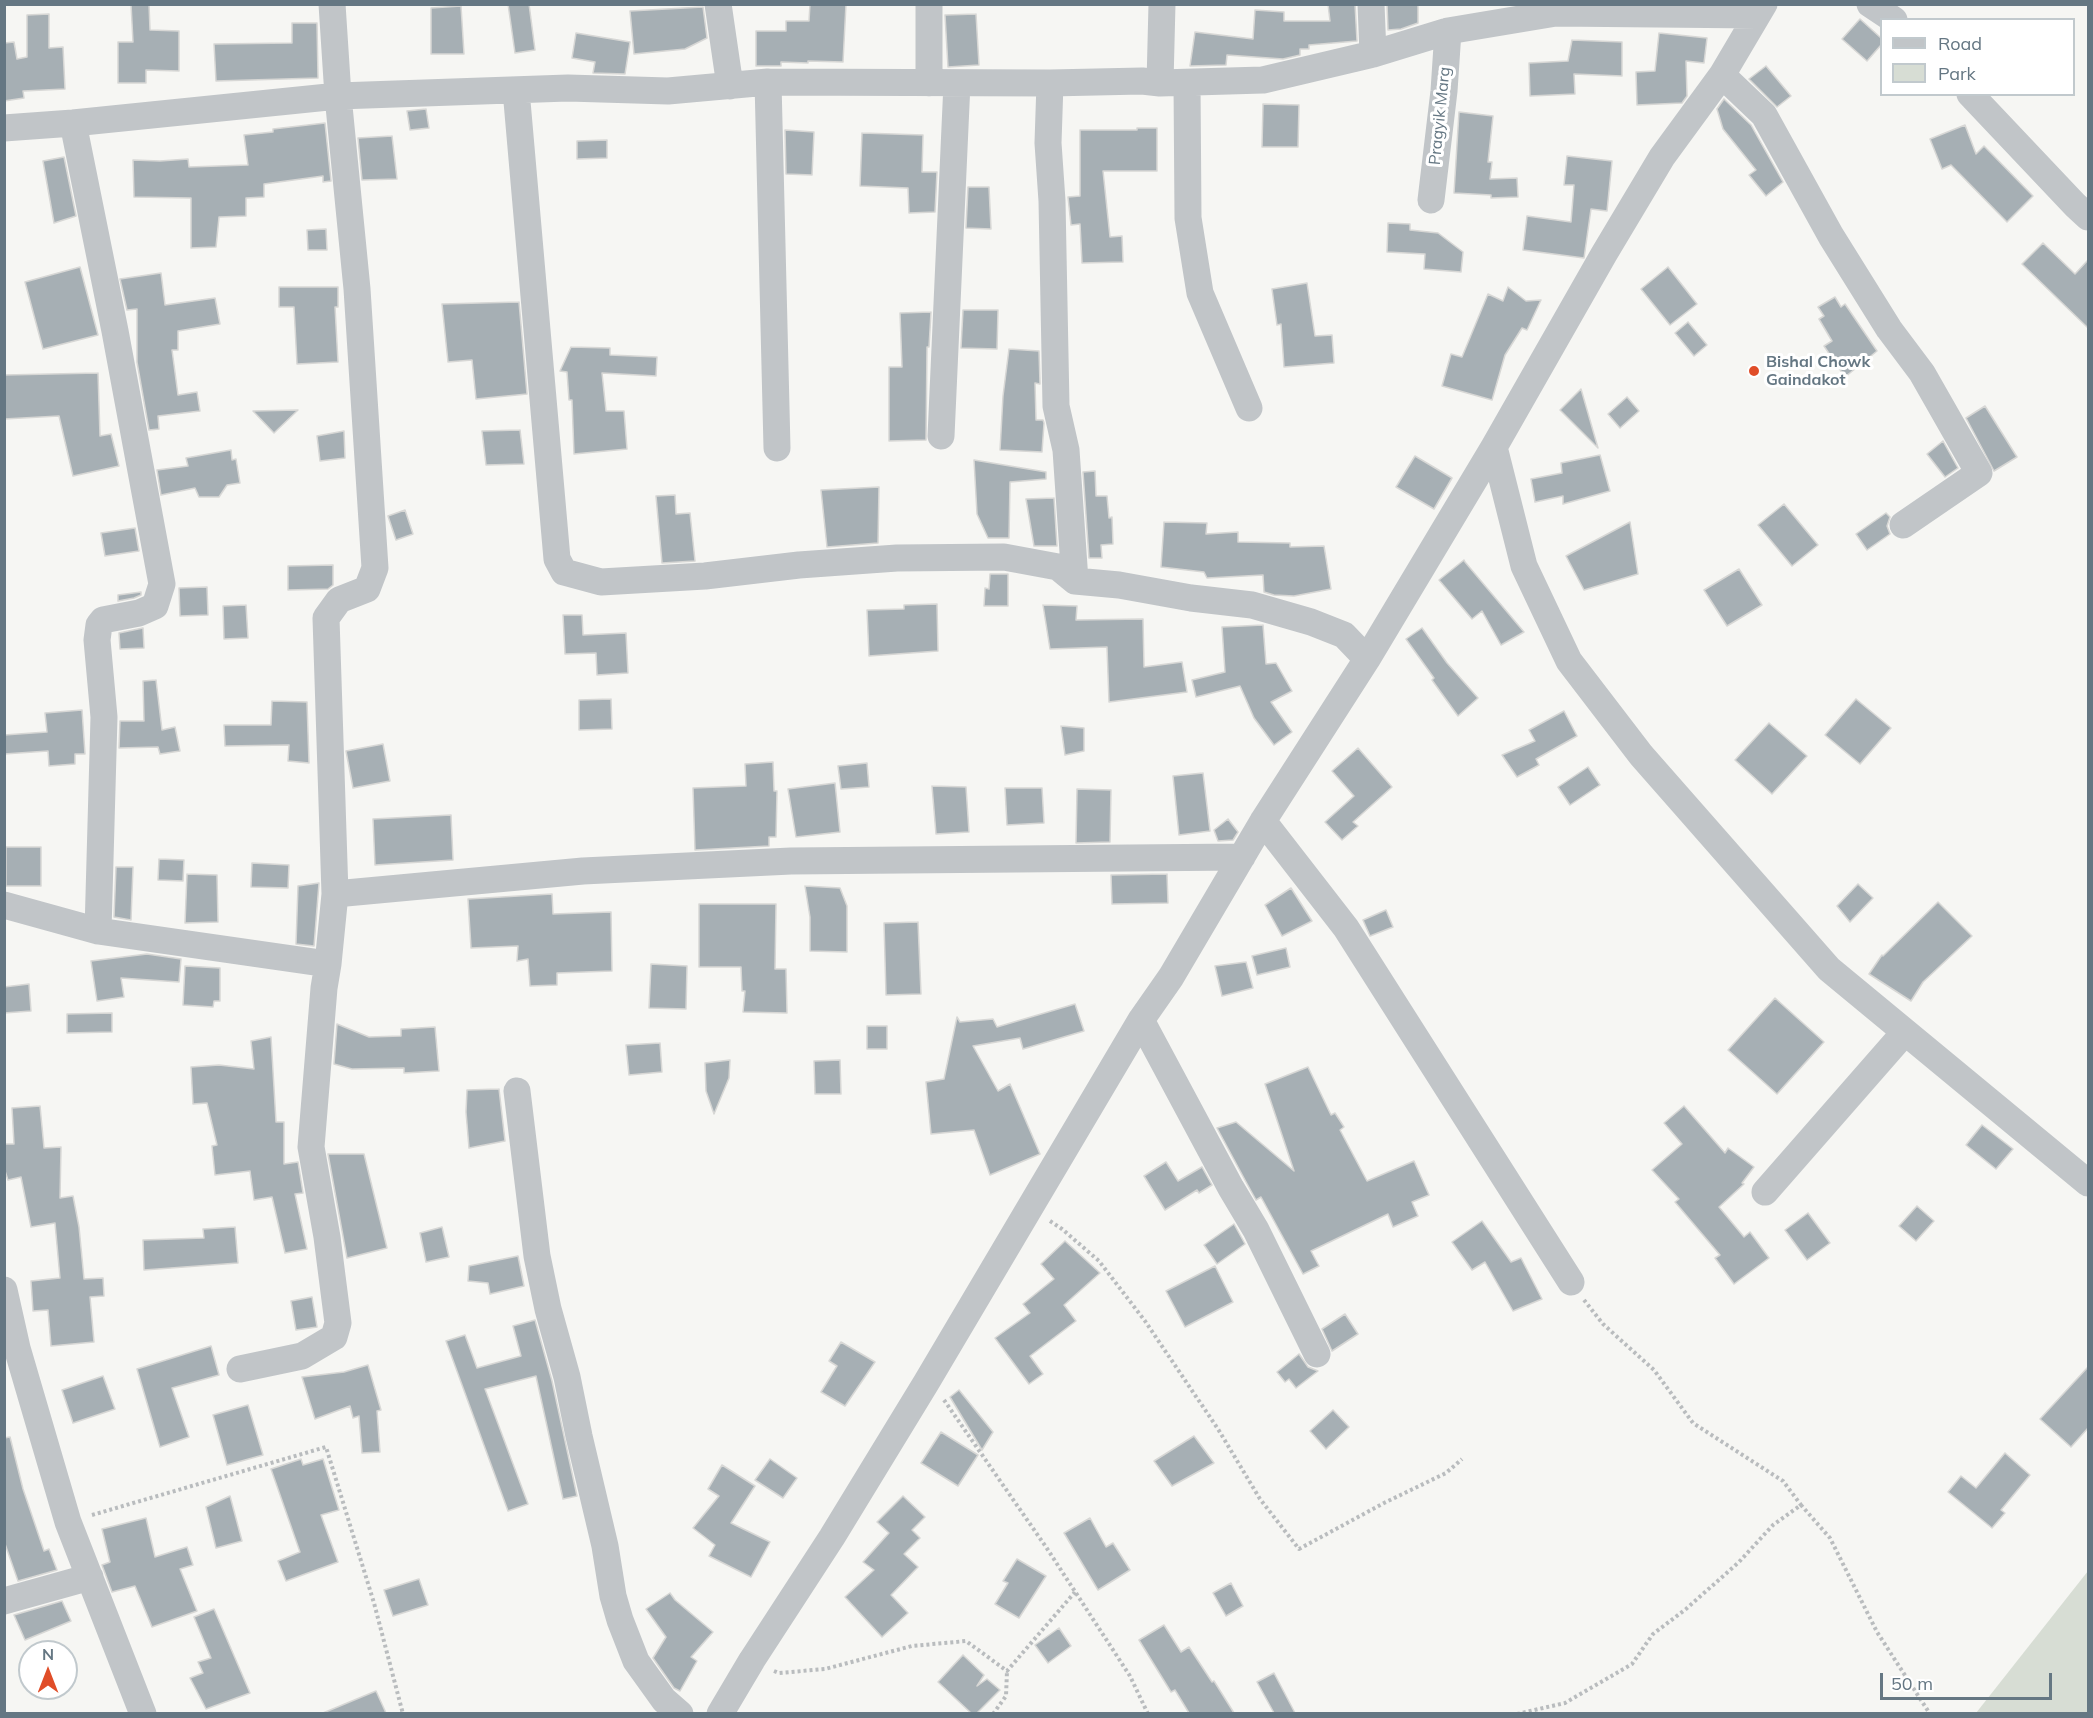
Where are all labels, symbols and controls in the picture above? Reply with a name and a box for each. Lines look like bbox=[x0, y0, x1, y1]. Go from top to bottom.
legend bbox=[1880, 18, 2075, 96]
text: Road bbox=[1938, 32, 1982, 55]
text: Park bbox=[1938, 62, 1976, 85]
street label: Pragyik Marg bbox=[1425, 66, 1455, 166]
place label: Bishal Chowk Gaindakot bbox=[1766, 352, 1870, 390]
marker: Bishal Chowk Gaindakot bbox=[1747, 364, 1761, 378]
north arrow bbox=[18, 1640, 78, 1700]
text: N bbox=[42, 1644, 54, 1664]
scale bar bbox=[1883, 1661, 2056, 1699]
text: 50 m bbox=[1891, 1672, 1933, 1695]

